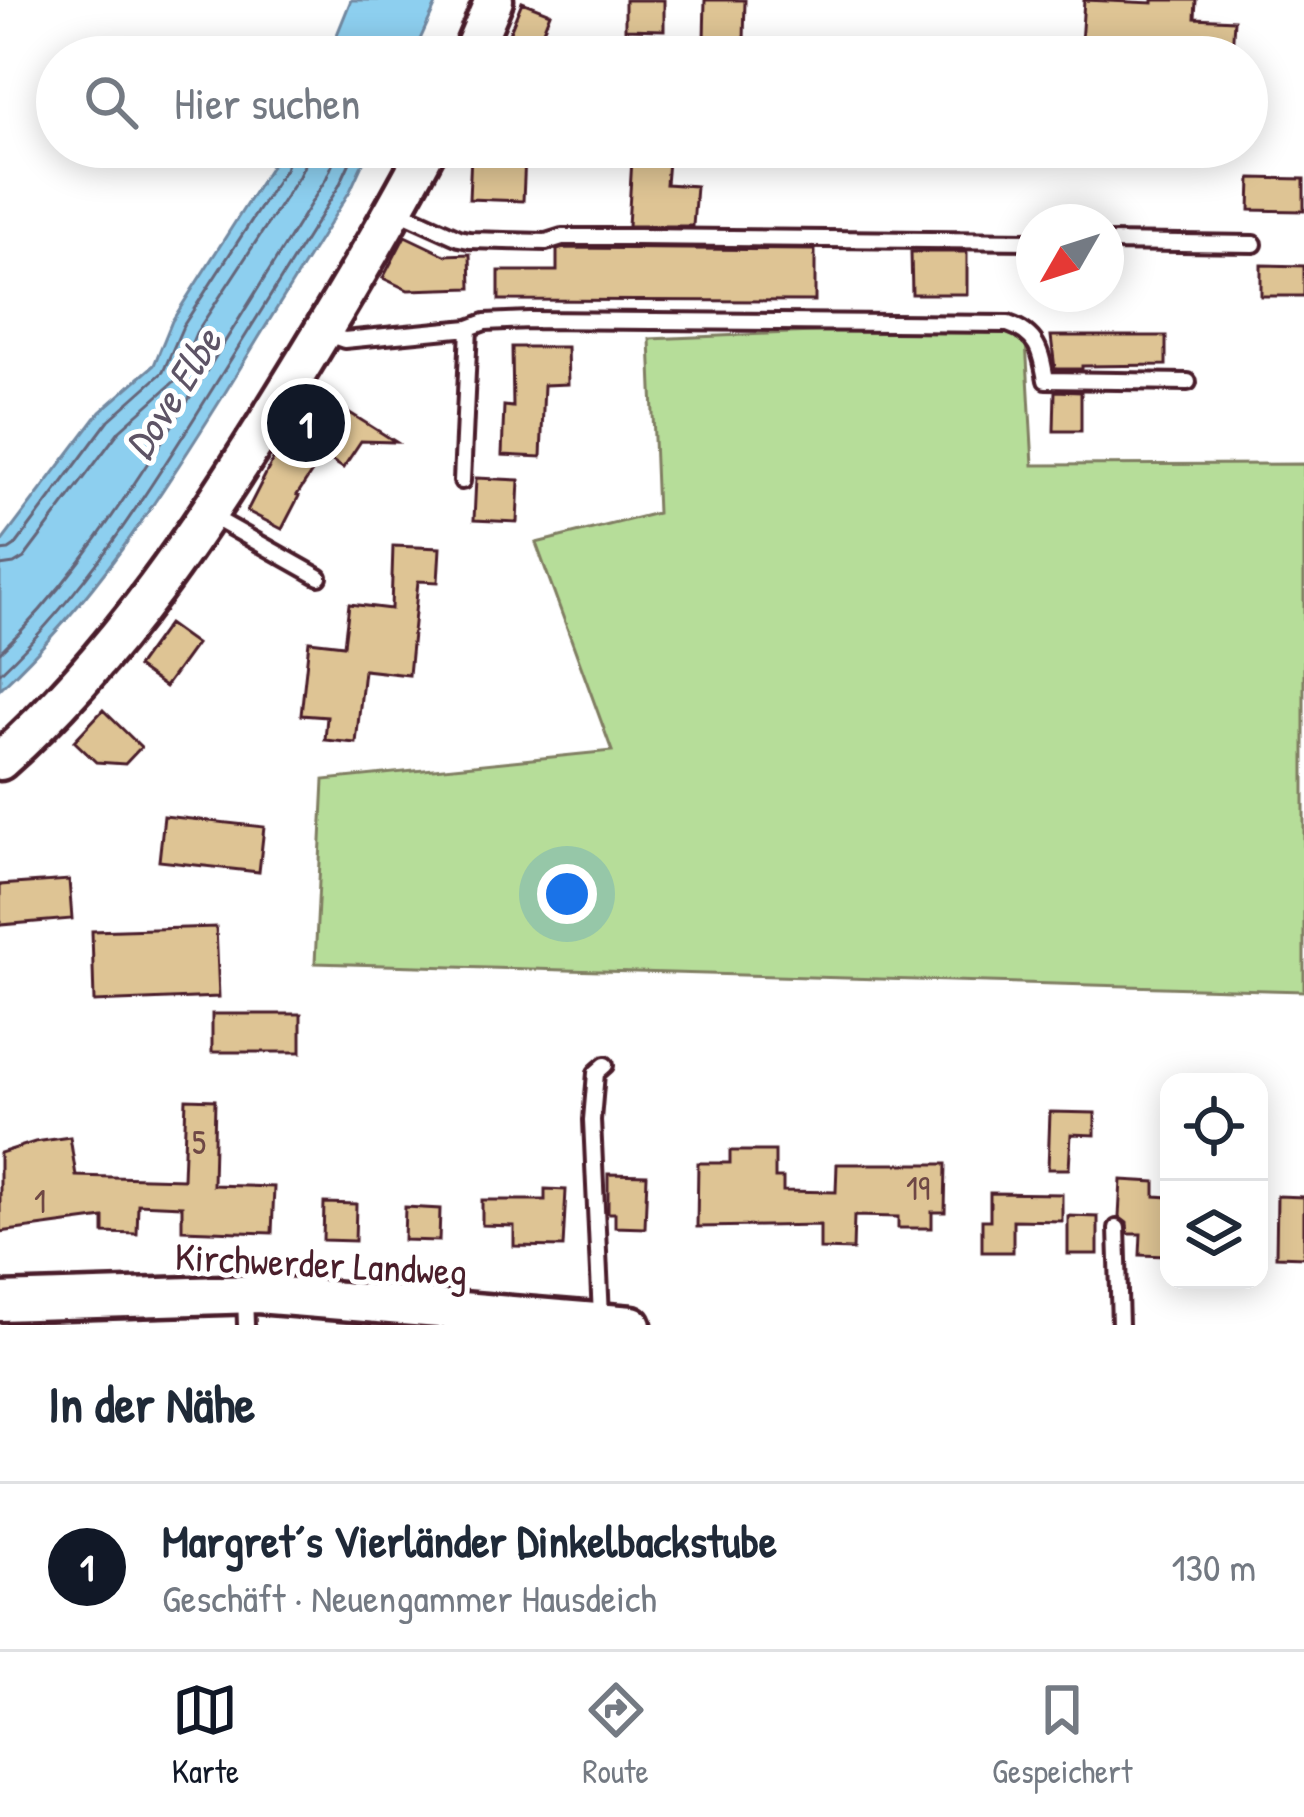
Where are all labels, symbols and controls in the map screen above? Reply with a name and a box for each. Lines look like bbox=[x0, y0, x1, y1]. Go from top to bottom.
search box bbox=[36, 36, 1268, 168]
icon: search bbox=[78, 69, 144, 135]
text: Hier suchen bbox=[174, 72, 361, 133]
north arrow bbox=[1016, 204, 1124, 312]
water label: Dove Elbe bbox=[110, 315, 235, 469]
pin: 1 bbox=[267, 378, 345, 468]
your location bbox=[537, 864, 597, 924]
map controls bbox=[1160, 1073, 1268, 1289]
button: locate bbox=[1160, 1073, 1268, 1181]
house number: 5 bbox=[192, 1120, 206, 1164]
house number: 19 bbox=[906, 1166, 930, 1210]
house number: 1 bbox=[34, 1179, 46, 1223]
button: layers bbox=[1160, 1181, 1268, 1289]
street label: Kirchwerder Landweg bbox=[174, 1229, 468, 1297]
text: In der Nähe bbox=[48, 1369, 255, 1438]
text: Margret´s Vierländer Dinkelbackstube bbox=[162, 1510, 777, 1571]
text: 1 bbox=[80, 1540, 94, 1593]
text: 130 m bbox=[1171, 1540, 1256, 1593]
text: Geschäft · Neuengammer Hausdeich bbox=[162, 1571, 657, 1624]
tab: Karte bbox=[172, 1677, 239, 1793]
tab: Route bbox=[583, 1677, 649, 1793]
tab: Gespeichert bbox=[992, 1677, 1132, 1793]

